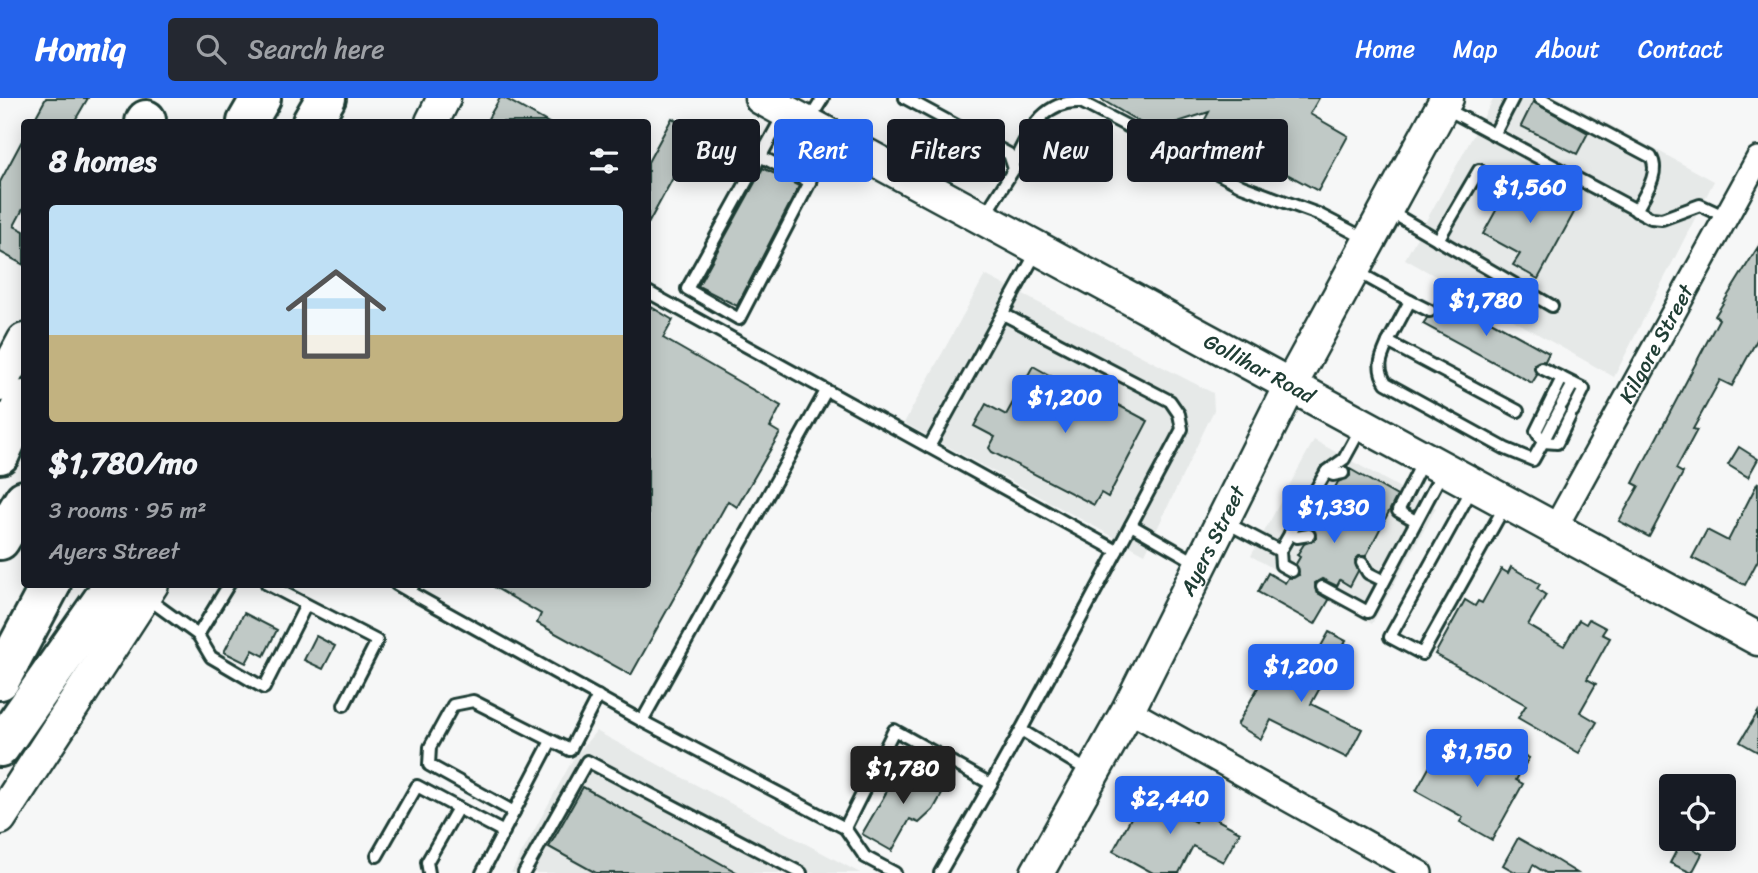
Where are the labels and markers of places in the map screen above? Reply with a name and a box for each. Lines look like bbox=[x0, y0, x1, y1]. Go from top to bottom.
pin: $1,560 bbox=[1473, 166, 1587, 225]
pin: $1,780 bbox=[1429, 278, 1543, 338]
pin: $1,200 bbox=[1008, 376, 1122, 435]
pin: $1,330 bbox=[1277, 486, 1391, 545]
pin: $1,200 bbox=[1244, 644, 1358, 704]
pin: $1,150 bbox=[1420, 730, 1534, 789]
pin: $1,780 bbox=[846, 746, 960, 806]
pin: $2,440 bbox=[1113, 776, 1227, 836]

